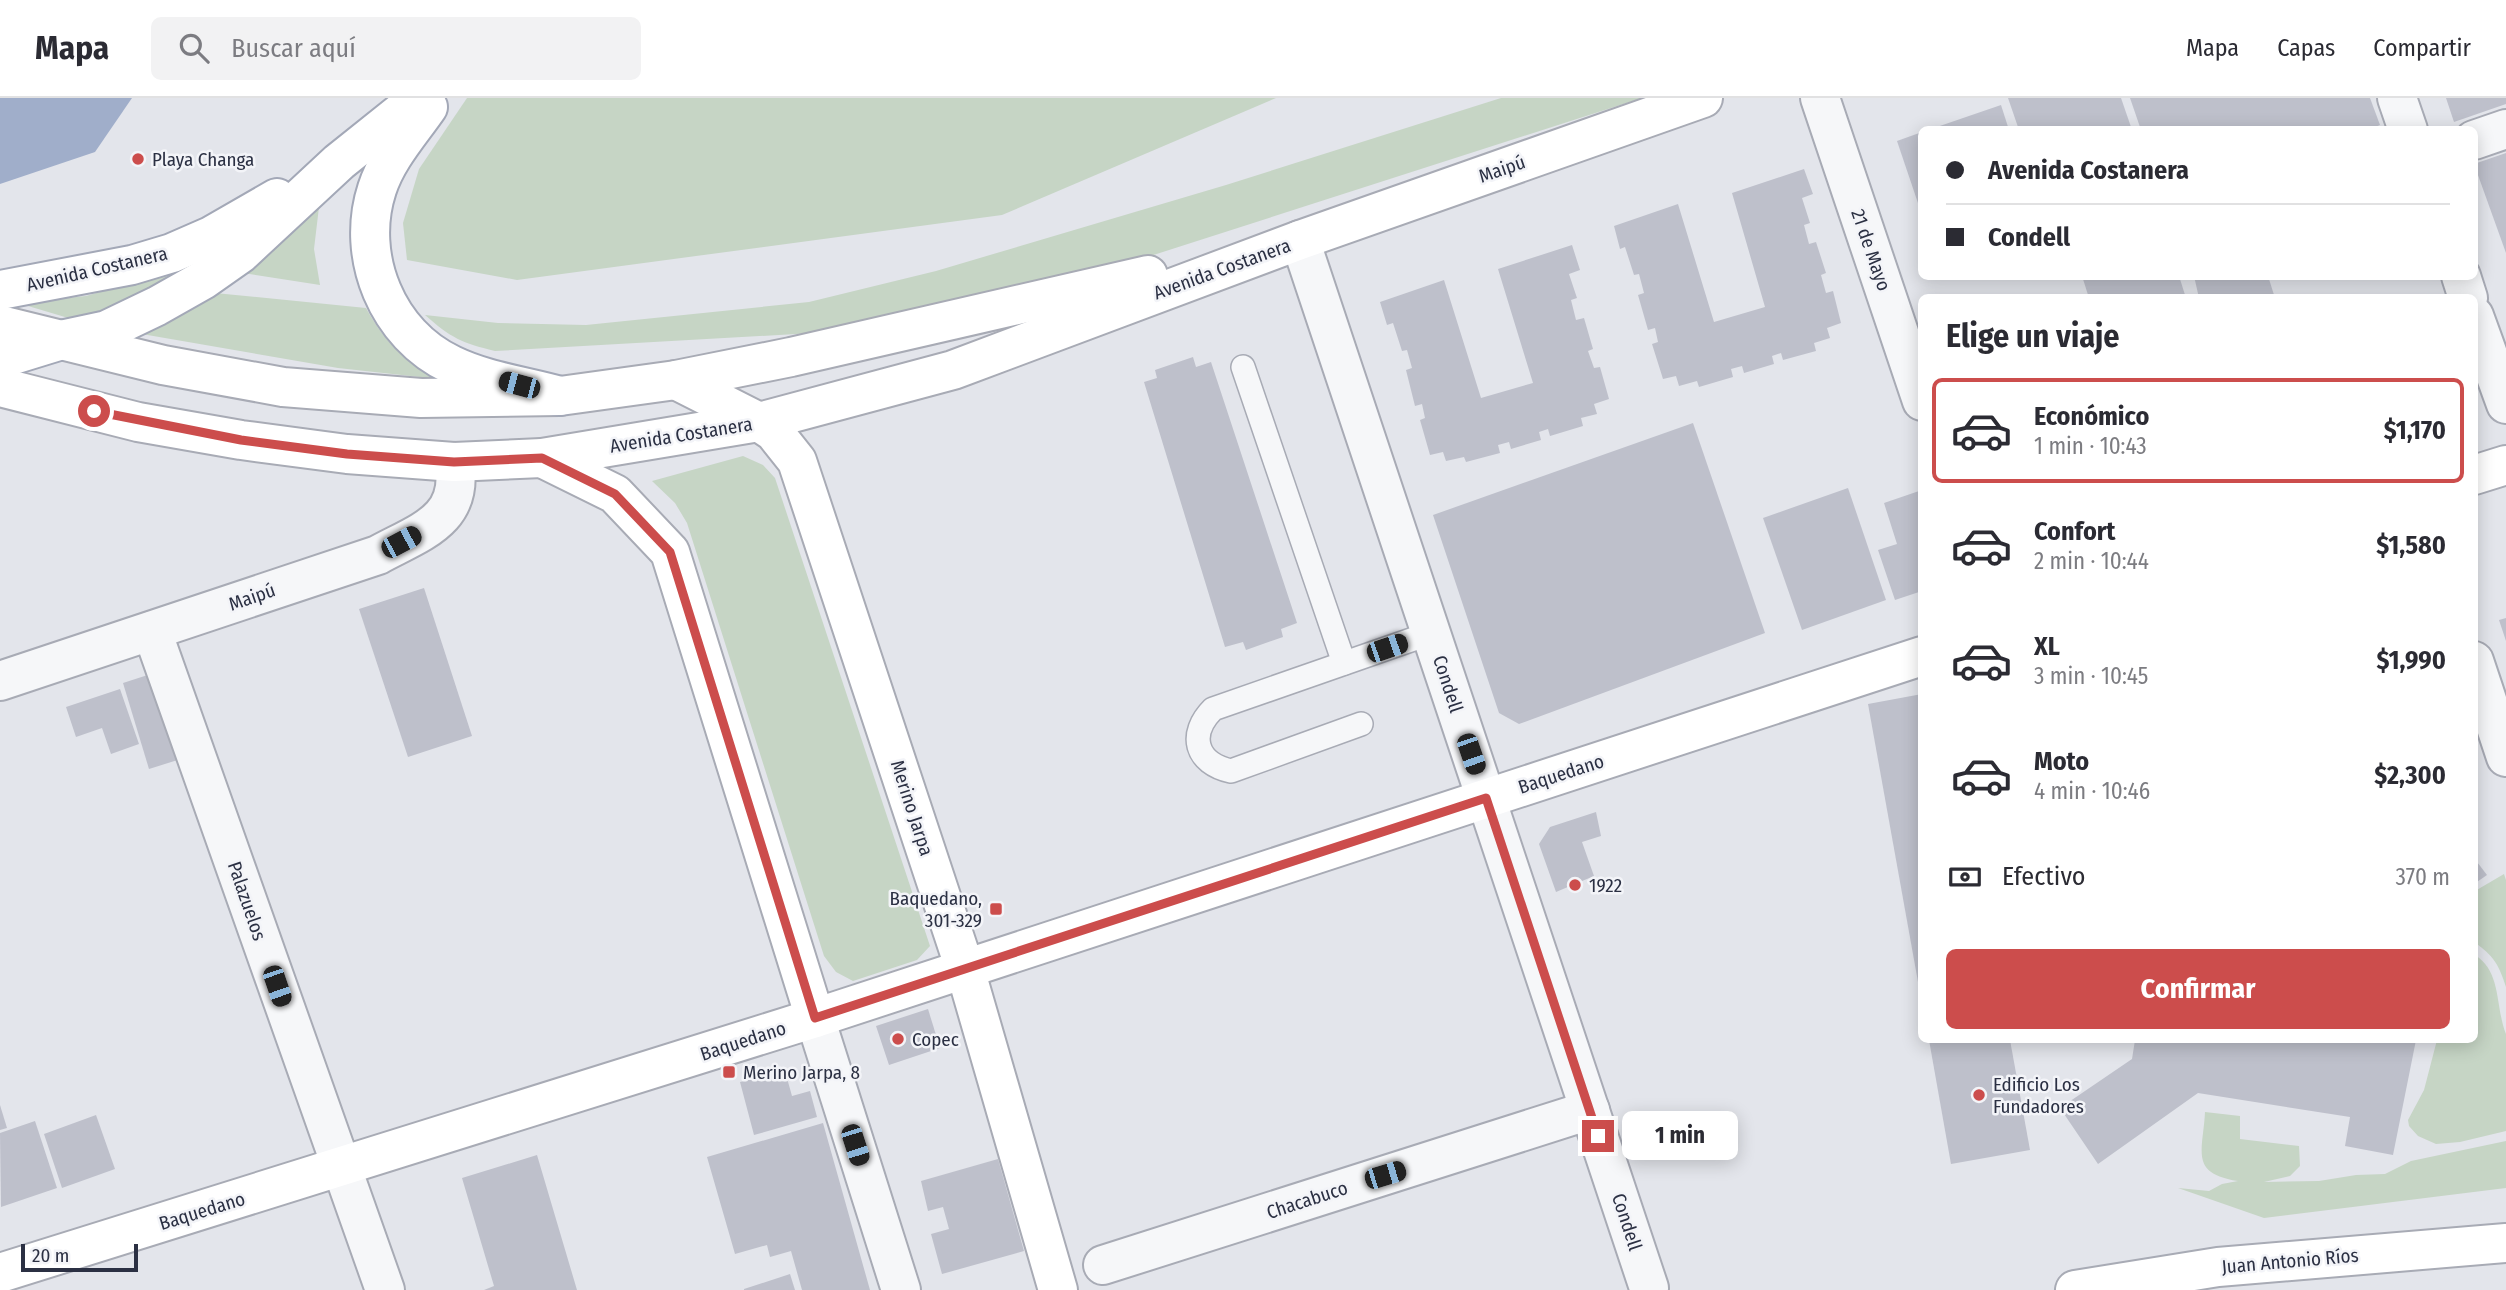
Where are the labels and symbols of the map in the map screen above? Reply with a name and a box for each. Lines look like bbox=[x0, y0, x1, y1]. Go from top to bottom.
place label: Playa Changa bbox=[152, 148, 254, 171]
street label: Maipú bbox=[1476, 150, 1528, 188]
marker: Playa Changa bbox=[130, 151, 146, 167]
street label: 21 de Mayo bbox=[1846, 206, 1896, 294]
street label: Avenida Costanera bbox=[1150, 234, 1294, 304]
street label: Avenida Costanera bbox=[24, 242, 170, 296]
car bbox=[496, 369, 543, 401]
route start bbox=[78, 395, 110, 427]
street label: Avenida Costanera bbox=[608, 412, 754, 458]
car bbox=[378, 523, 425, 561]
street label: Maipú bbox=[226, 578, 278, 616]
car bbox=[1364, 631, 1411, 665]
street label: Condell bbox=[1428, 652, 1468, 716]
car bbox=[1455, 731, 1488, 777]
street label: Baquedano bbox=[1515, 749, 1607, 799]
street label: Merino Jarpa bbox=[886, 757, 938, 859]
street label: Palazuelos bbox=[223, 858, 271, 944]
place label: 1922 bbox=[1589, 874, 1622, 897]
marker: 1922 bbox=[1567, 877, 1583, 893]
place label: Baquedano, 301-329 bbox=[890, 887, 982, 932]
marker: Baquedano, 301-329 bbox=[988, 901, 1004, 917]
car bbox=[261, 963, 294, 1009]
street label: Baquedano bbox=[697, 1016, 789, 1066]
place label: Copec bbox=[912, 1028, 959, 1051]
marker: Copec bbox=[890, 1031, 906, 1047]
place label: Merino Jarpa, 8 bbox=[743, 1061, 860, 1084]
marker: Merino Jarpa, 8 bbox=[721, 1064, 737, 1080]
place label: Edificio Los Fundadores bbox=[1993, 1073, 2084, 1118]
marker: Edificio Los Fundadores bbox=[1971, 1087, 1987, 1103]
callout: 1 min bbox=[1622, 1112, 1738, 1160]
route end bbox=[1582, 1120, 1614, 1152]
car bbox=[839, 1122, 872, 1168]
car bbox=[1362, 1159, 1409, 1191]
street label: Chacabuco bbox=[1264, 1176, 1350, 1224]
street label: Baquedano bbox=[156, 1187, 248, 1235]
street label: Condell bbox=[1607, 1190, 1647, 1254]
scale bar bbox=[21, 1241, 138, 1273]
street label: Juan Antonio Ríos bbox=[2221, 1244, 2359, 1278]

